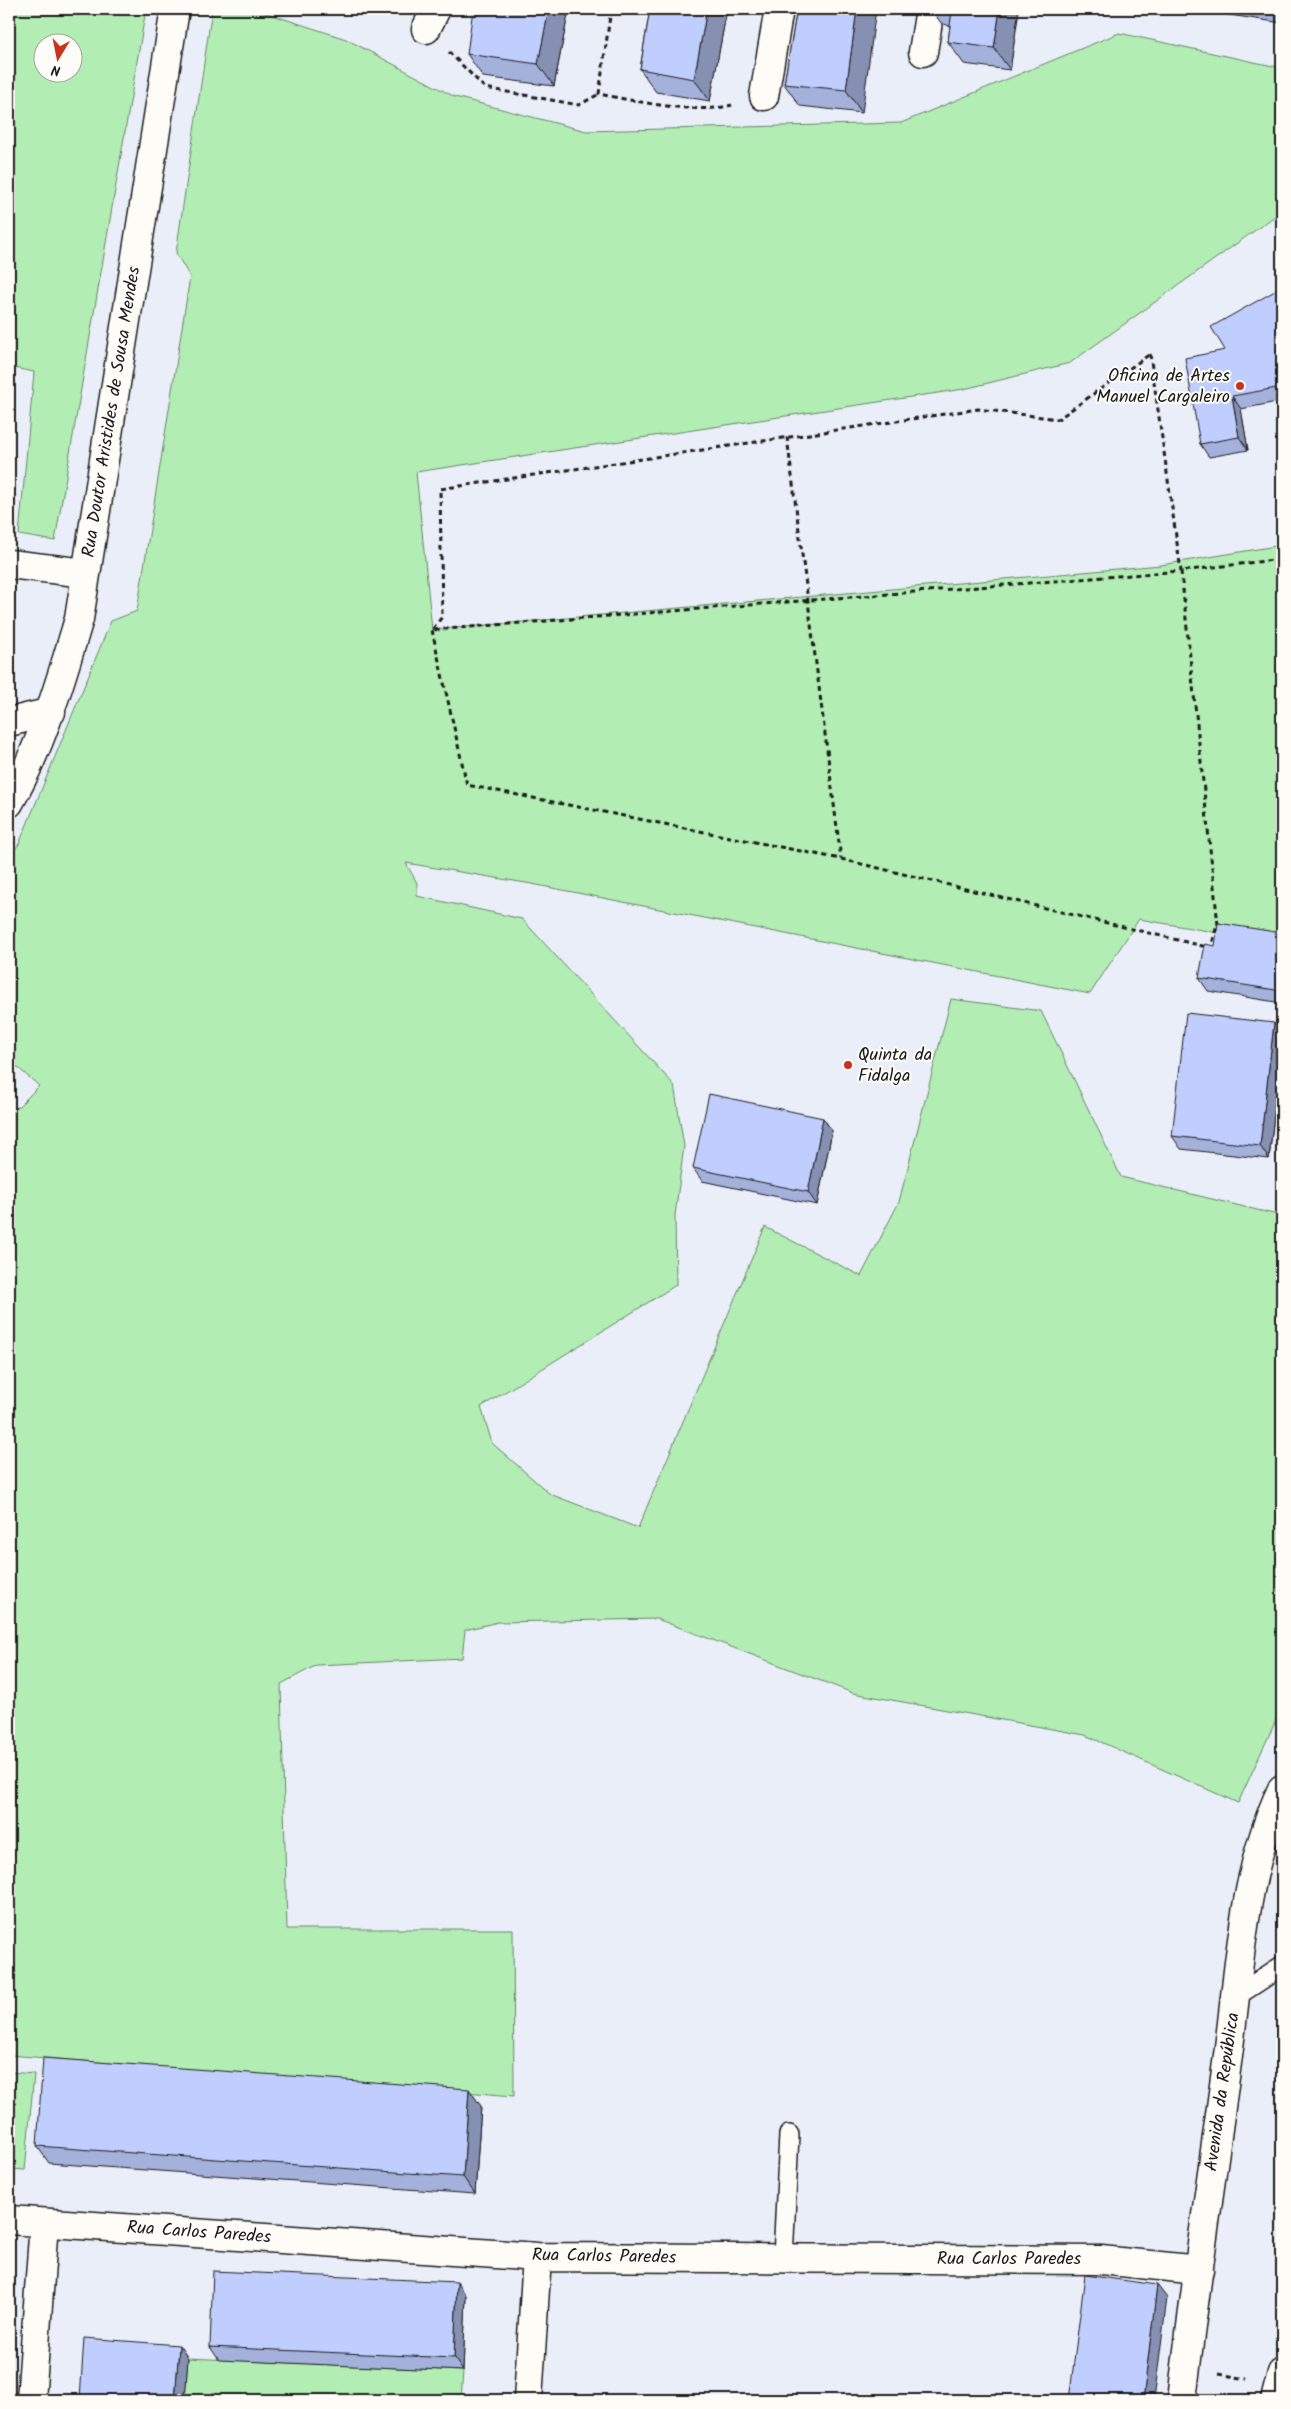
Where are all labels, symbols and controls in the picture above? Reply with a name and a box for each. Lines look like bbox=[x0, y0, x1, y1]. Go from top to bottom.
north arrow bbox=[32, 32, 82, 82]
text: N bbox=[49, 58, 62, 81]
street label: Rua Doutor Aristides de Sousa Mendes bbox=[75, 264, 149, 560]
place label: Oficina de Artes Manuel Cargaleiro bbox=[1096, 362, 1230, 412]
marker: Oficina de Artes Manuel Cargaleiro bbox=[1234, 380, 1246, 392]
place label: Quinta da Fidalga bbox=[858, 1041, 932, 1091]
marker: Quinta da Fidalga bbox=[842, 1059, 854, 1071]
street label: Avenida da República bbox=[1197, 2011, 1249, 2173]
street label: Rua Carlos Paredes bbox=[126, 2213, 272, 2253]
street label: Rua Carlos Paredes bbox=[532, 2241, 677, 2273]
street label: Rua Carlos Paredes bbox=[937, 2245, 1082, 2274]

